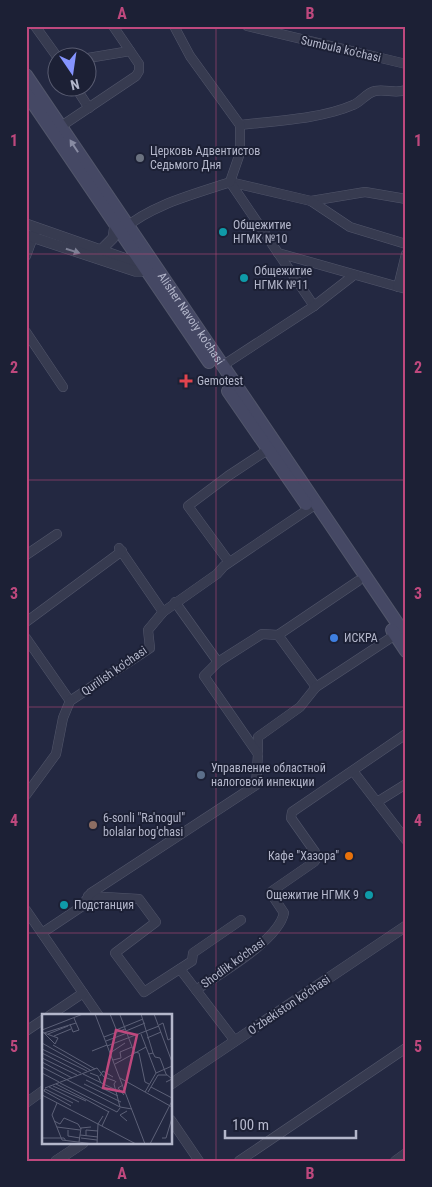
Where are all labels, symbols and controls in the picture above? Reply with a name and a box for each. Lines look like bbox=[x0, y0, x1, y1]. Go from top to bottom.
text: A bbox=[117, 4, 127, 23]
text: B bbox=[306, 4, 315, 23]
street label: Sumbula ko'chasi bbox=[300, 33, 382, 65]
north arrow bbox=[48, 48, 98, 98]
text: N bbox=[69, 76, 81, 93]
text: 1 bbox=[10, 131, 18, 150]
text: 1 bbox=[414, 131, 422, 150]
one-way arrow bbox=[70, 140, 79, 153]
place label: Церковь Адвентистов Седьмого Дня bbox=[150, 144, 260, 172]
marker: Церковь Адвентистов Седьмого Дня bbox=[134, 152, 146, 164]
place label: Общежитие НГМК №10 bbox=[233, 218, 292, 246]
marker: Общежитие НГМК №10 bbox=[217, 226, 229, 238]
one-way arrow bbox=[65, 247, 80, 255]
place label: Общежитие НГМК №11 bbox=[254, 264, 313, 292]
street label: Alisher Navoiy ko'chasi bbox=[155, 270, 227, 367]
marker: Общежитие НГМК №11 bbox=[238, 272, 250, 284]
text: 2 bbox=[10, 358, 18, 377]
text: 2 bbox=[414, 358, 422, 377]
marker: Gemotest bbox=[179, 374, 193, 388]
place label: Gemotest bbox=[197, 374, 243, 388]
text: 3 bbox=[10, 584, 18, 603]
text: 3 bbox=[414, 584, 422, 603]
place label: ИСКРА bbox=[344, 631, 378, 645]
marker: ИСКРА bbox=[328, 632, 340, 644]
street label: Qurilish ko'chasi bbox=[79, 643, 149, 699]
place label: Управление областной налоговой инпекции bbox=[211, 761, 326, 789]
marker: Управление областной налоговой инпекции bbox=[195, 769, 207, 781]
text: 4 bbox=[10, 811, 18, 830]
place label: 6-sonli "Ra'nogul" bolalar bog'chasi bbox=[103, 811, 185, 839]
text: 4 bbox=[414, 811, 422, 830]
marker: 6-sonli "Ra'nogul" bolalar bog'chasi bbox=[87, 819, 99, 831]
place label: Кафе "Хазора" bbox=[268, 849, 339, 863]
marker: Кафе "Хазора" bbox=[343, 850, 355, 862]
place label: Ощежитие НГМК 9 bbox=[266, 888, 359, 902]
marker: Ощежитие НГМК 9 bbox=[363, 889, 375, 901]
place label: Подстанция bbox=[74, 898, 134, 912]
marker: Подстанция bbox=[58, 899, 70, 911]
street label: Shodlik ko'chasi bbox=[198, 935, 268, 991]
street label: O‘zbekiston ko‘chasi bbox=[245, 972, 333, 1038]
inset map bbox=[42, 1014, 172, 1144]
text: 5 bbox=[10, 1037, 18, 1056]
text: 5 bbox=[414, 1037, 422, 1056]
scale bar bbox=[225, 1107, 356, 1139]
text: 100 m bbox=[232, 1116, 269, 1134]
text: A bbox=[117, 1164, 127, 1183]
text: B bbox=[306, 1164, 315, 1183]

